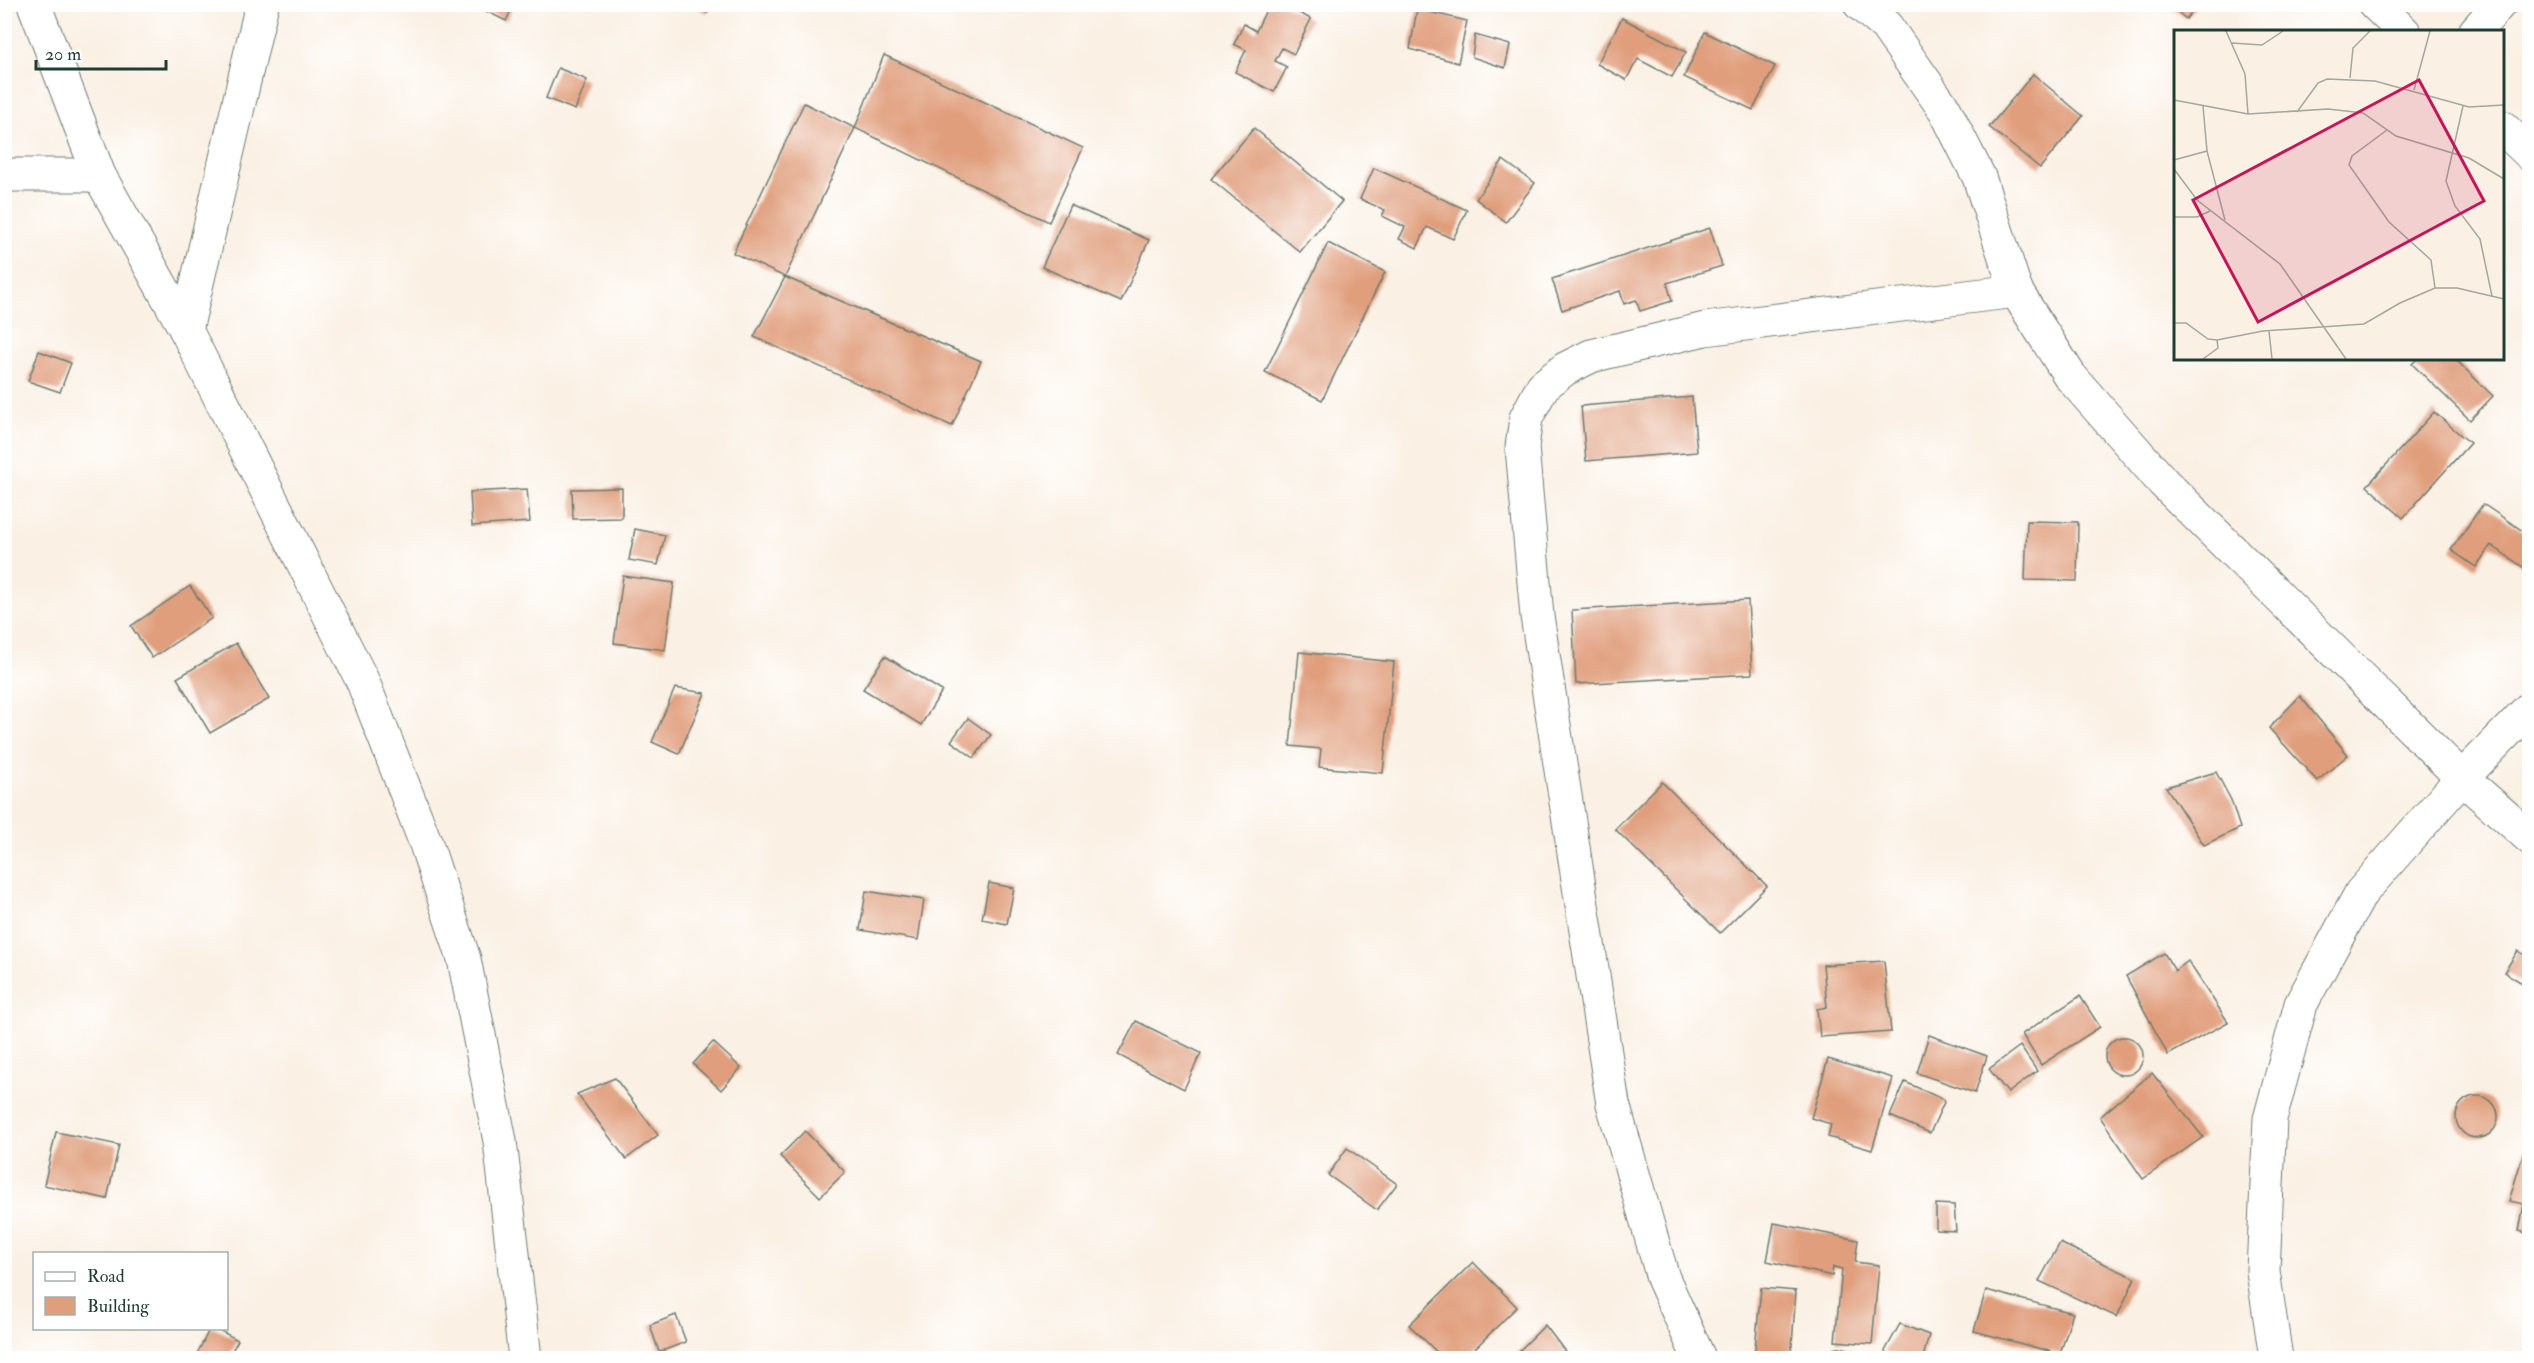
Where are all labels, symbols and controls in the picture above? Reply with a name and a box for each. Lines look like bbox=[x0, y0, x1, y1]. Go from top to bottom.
inset map bbox=[2174, 30, 2504, 360]
scale bar bbox=[36, 33, 166, 71]
text: 20 m bbox=[45, 43, 81, 66]
legend bbox=[33, 1252, 228, 1330]
text: Road bbox=[87, 1265, 125, 1288]
text: Building bbox=[87, 1295, 150, 1318]

